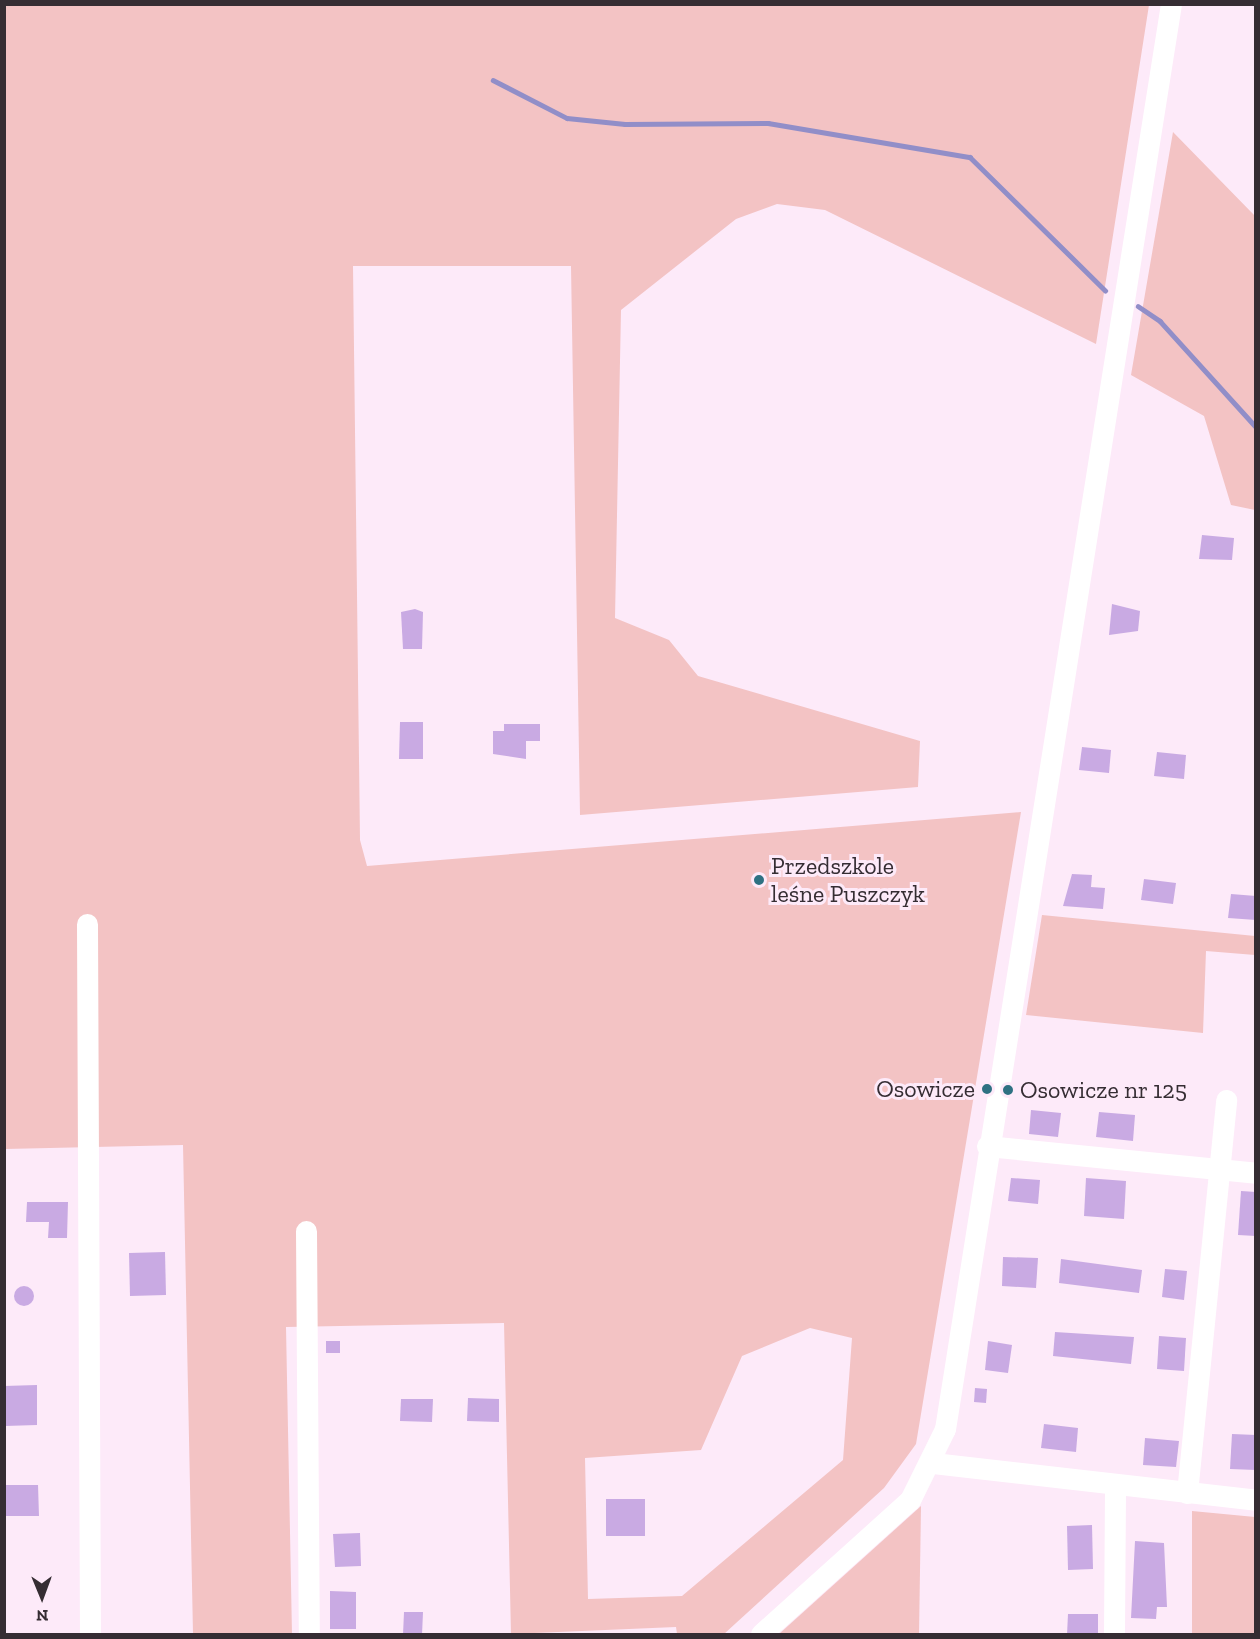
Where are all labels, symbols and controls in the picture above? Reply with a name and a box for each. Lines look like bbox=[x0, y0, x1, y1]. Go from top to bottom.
place label: Przedszkole leśne Puszczyk bbox=[771, 852, 925, 908]
marker: Przedszkole leśne Puszczyk bbox=[752, 873, 766, 887]
place label: Osowicze bbox=[876, 1075, 975, 1103]
place label: Osowicze nr 125 bbox=[1020, 1076, 1187, 1104]
marker: Osowicze bbox=[980, 1082, 994, 1096]
marker: Osowicze nr 125 bbox=[1001, 1083, 1015, 1097]
north arrow bbox=[12, 1567, 72, 1627]
text: N bbox=[36, 1606, 49, 1625]

